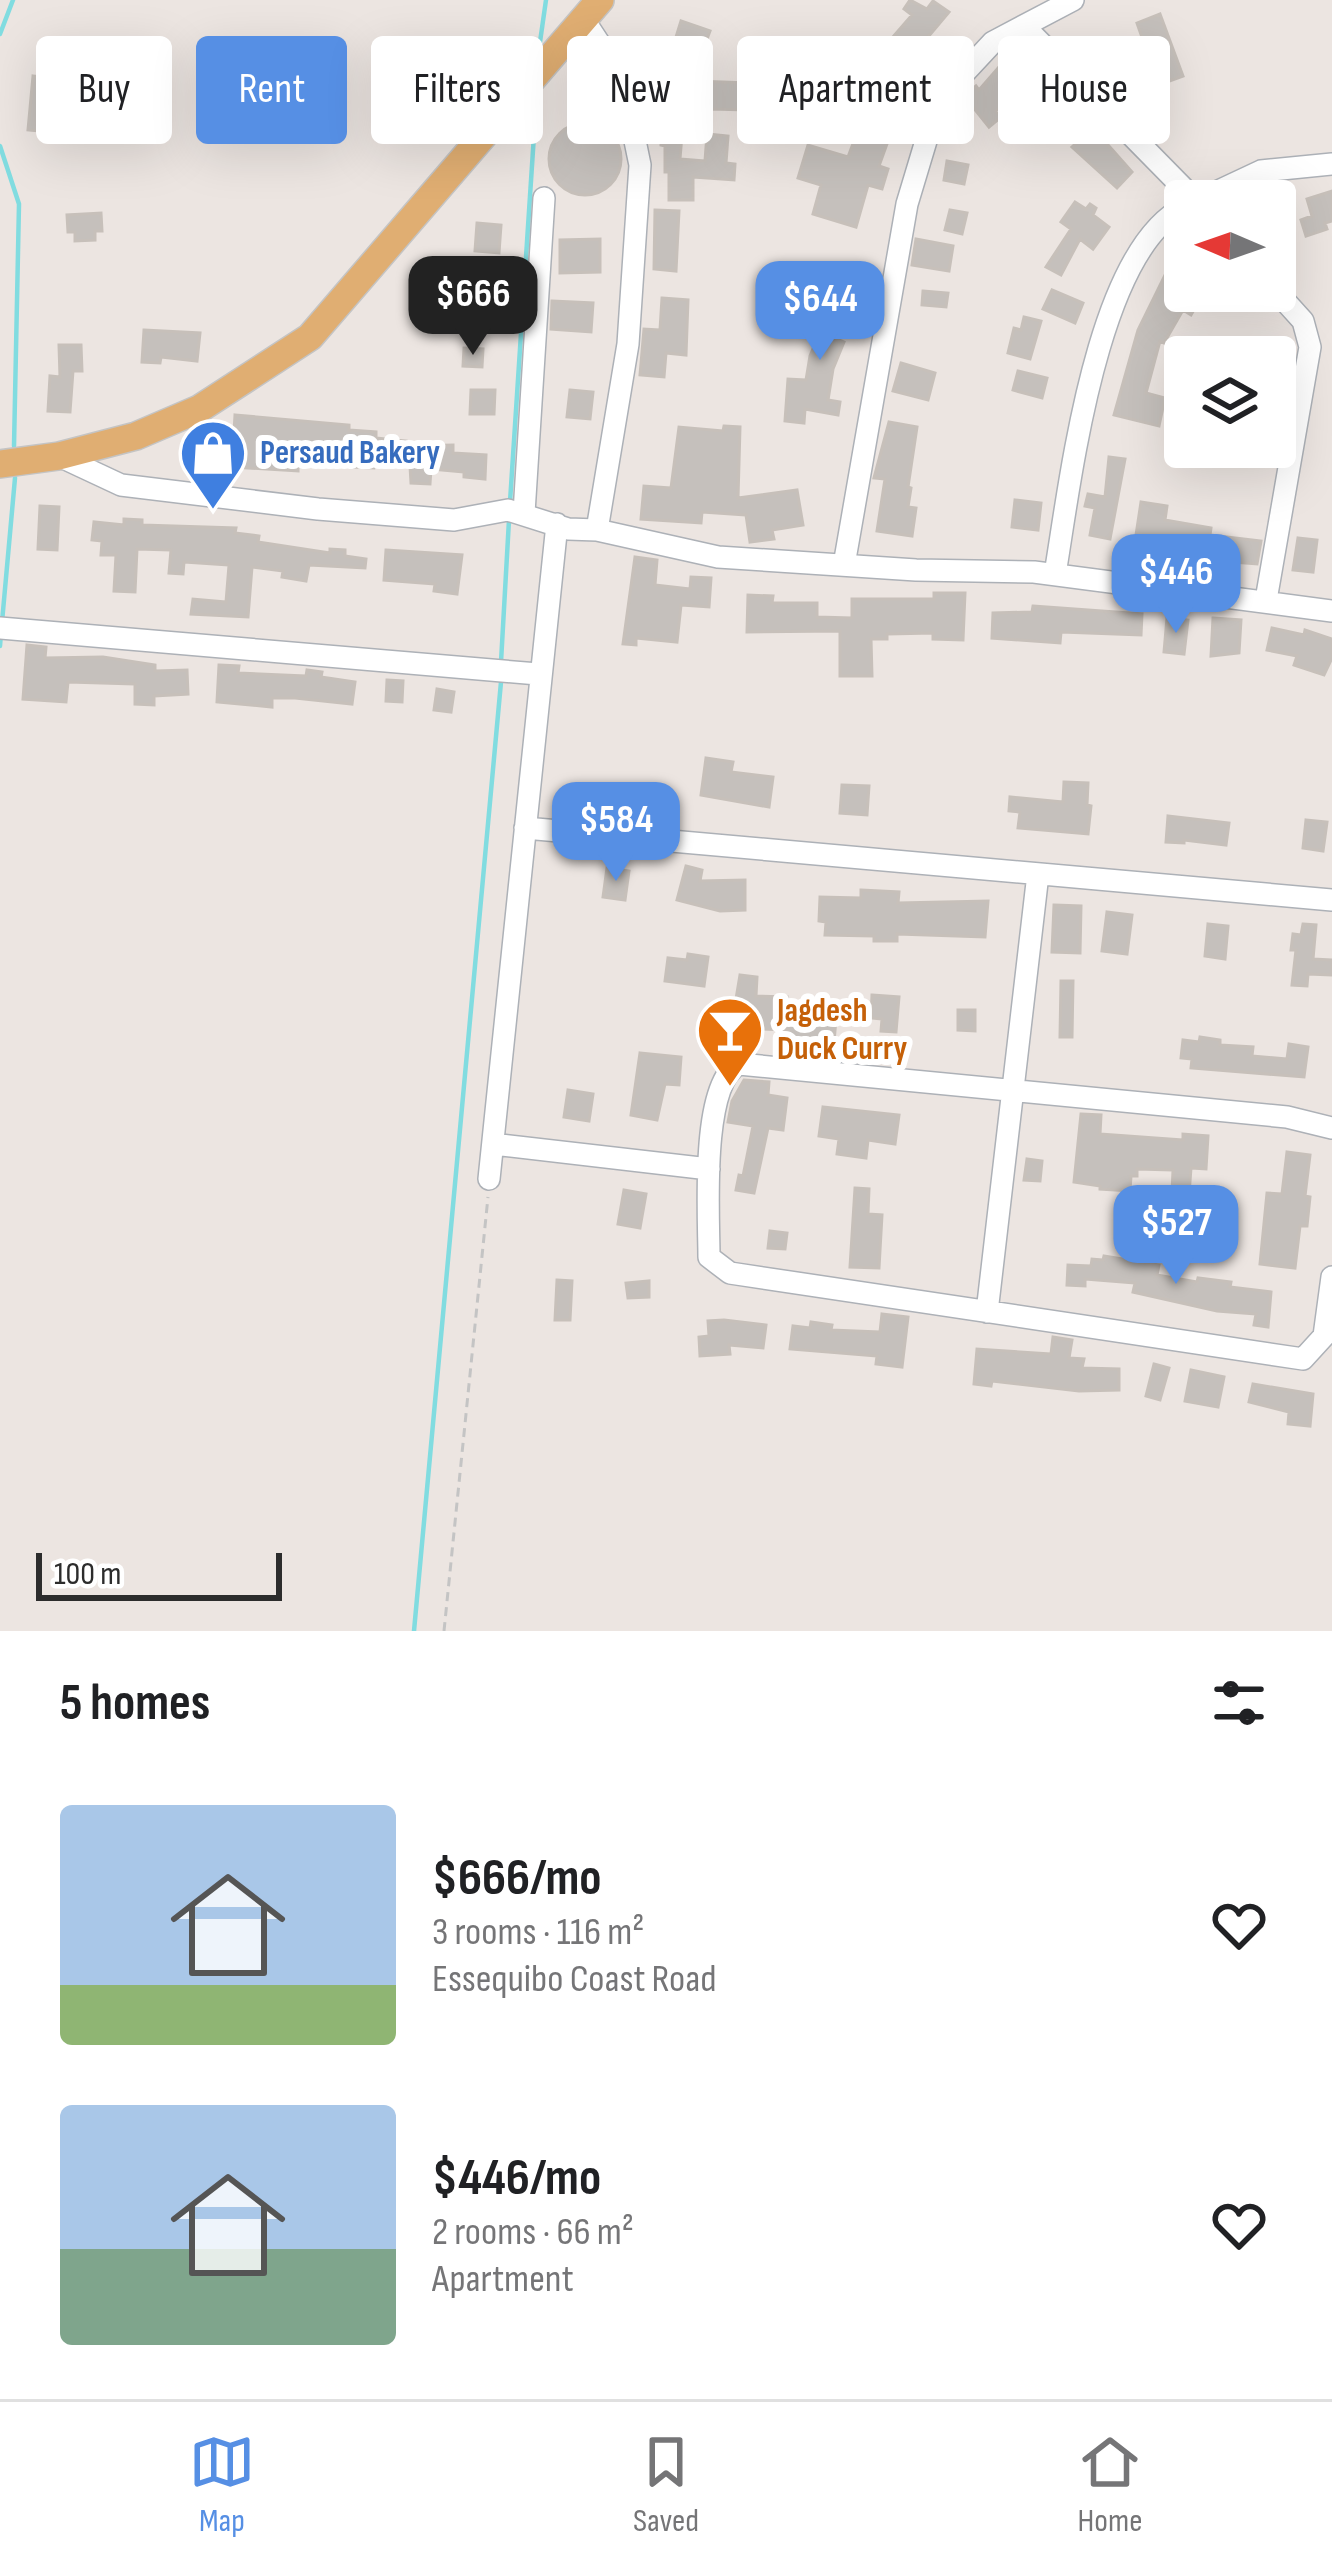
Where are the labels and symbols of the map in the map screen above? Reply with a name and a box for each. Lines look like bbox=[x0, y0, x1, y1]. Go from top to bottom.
north arrow bbox=[1164, 180, 1296, 312]
pin: $666 bbox=[402, 256, 544, 358]
pin: $644 bbox=[749, 261, 891, 363]
shop icon: Persaud Bakery bbox=[178, 418, 248, 512]
place label: Persaud Bakery bbox=[260, 433, 440, 473]
pin: $446 bbox=[1105, 534, 1247, 636]
pin: $584 bbox=[545, 782, 687, 884]
place label: Jagdesh Duck Curry bbox=[776, 991, 907, 1069]
bar icon: Jagdesh Duck Curry bbox=[695, 995, 765, 1089]
pin: $527 bbox=[1105, 1185, 1247, 1287]
scale bar bbox=[36, 1547, 282, 1600]

